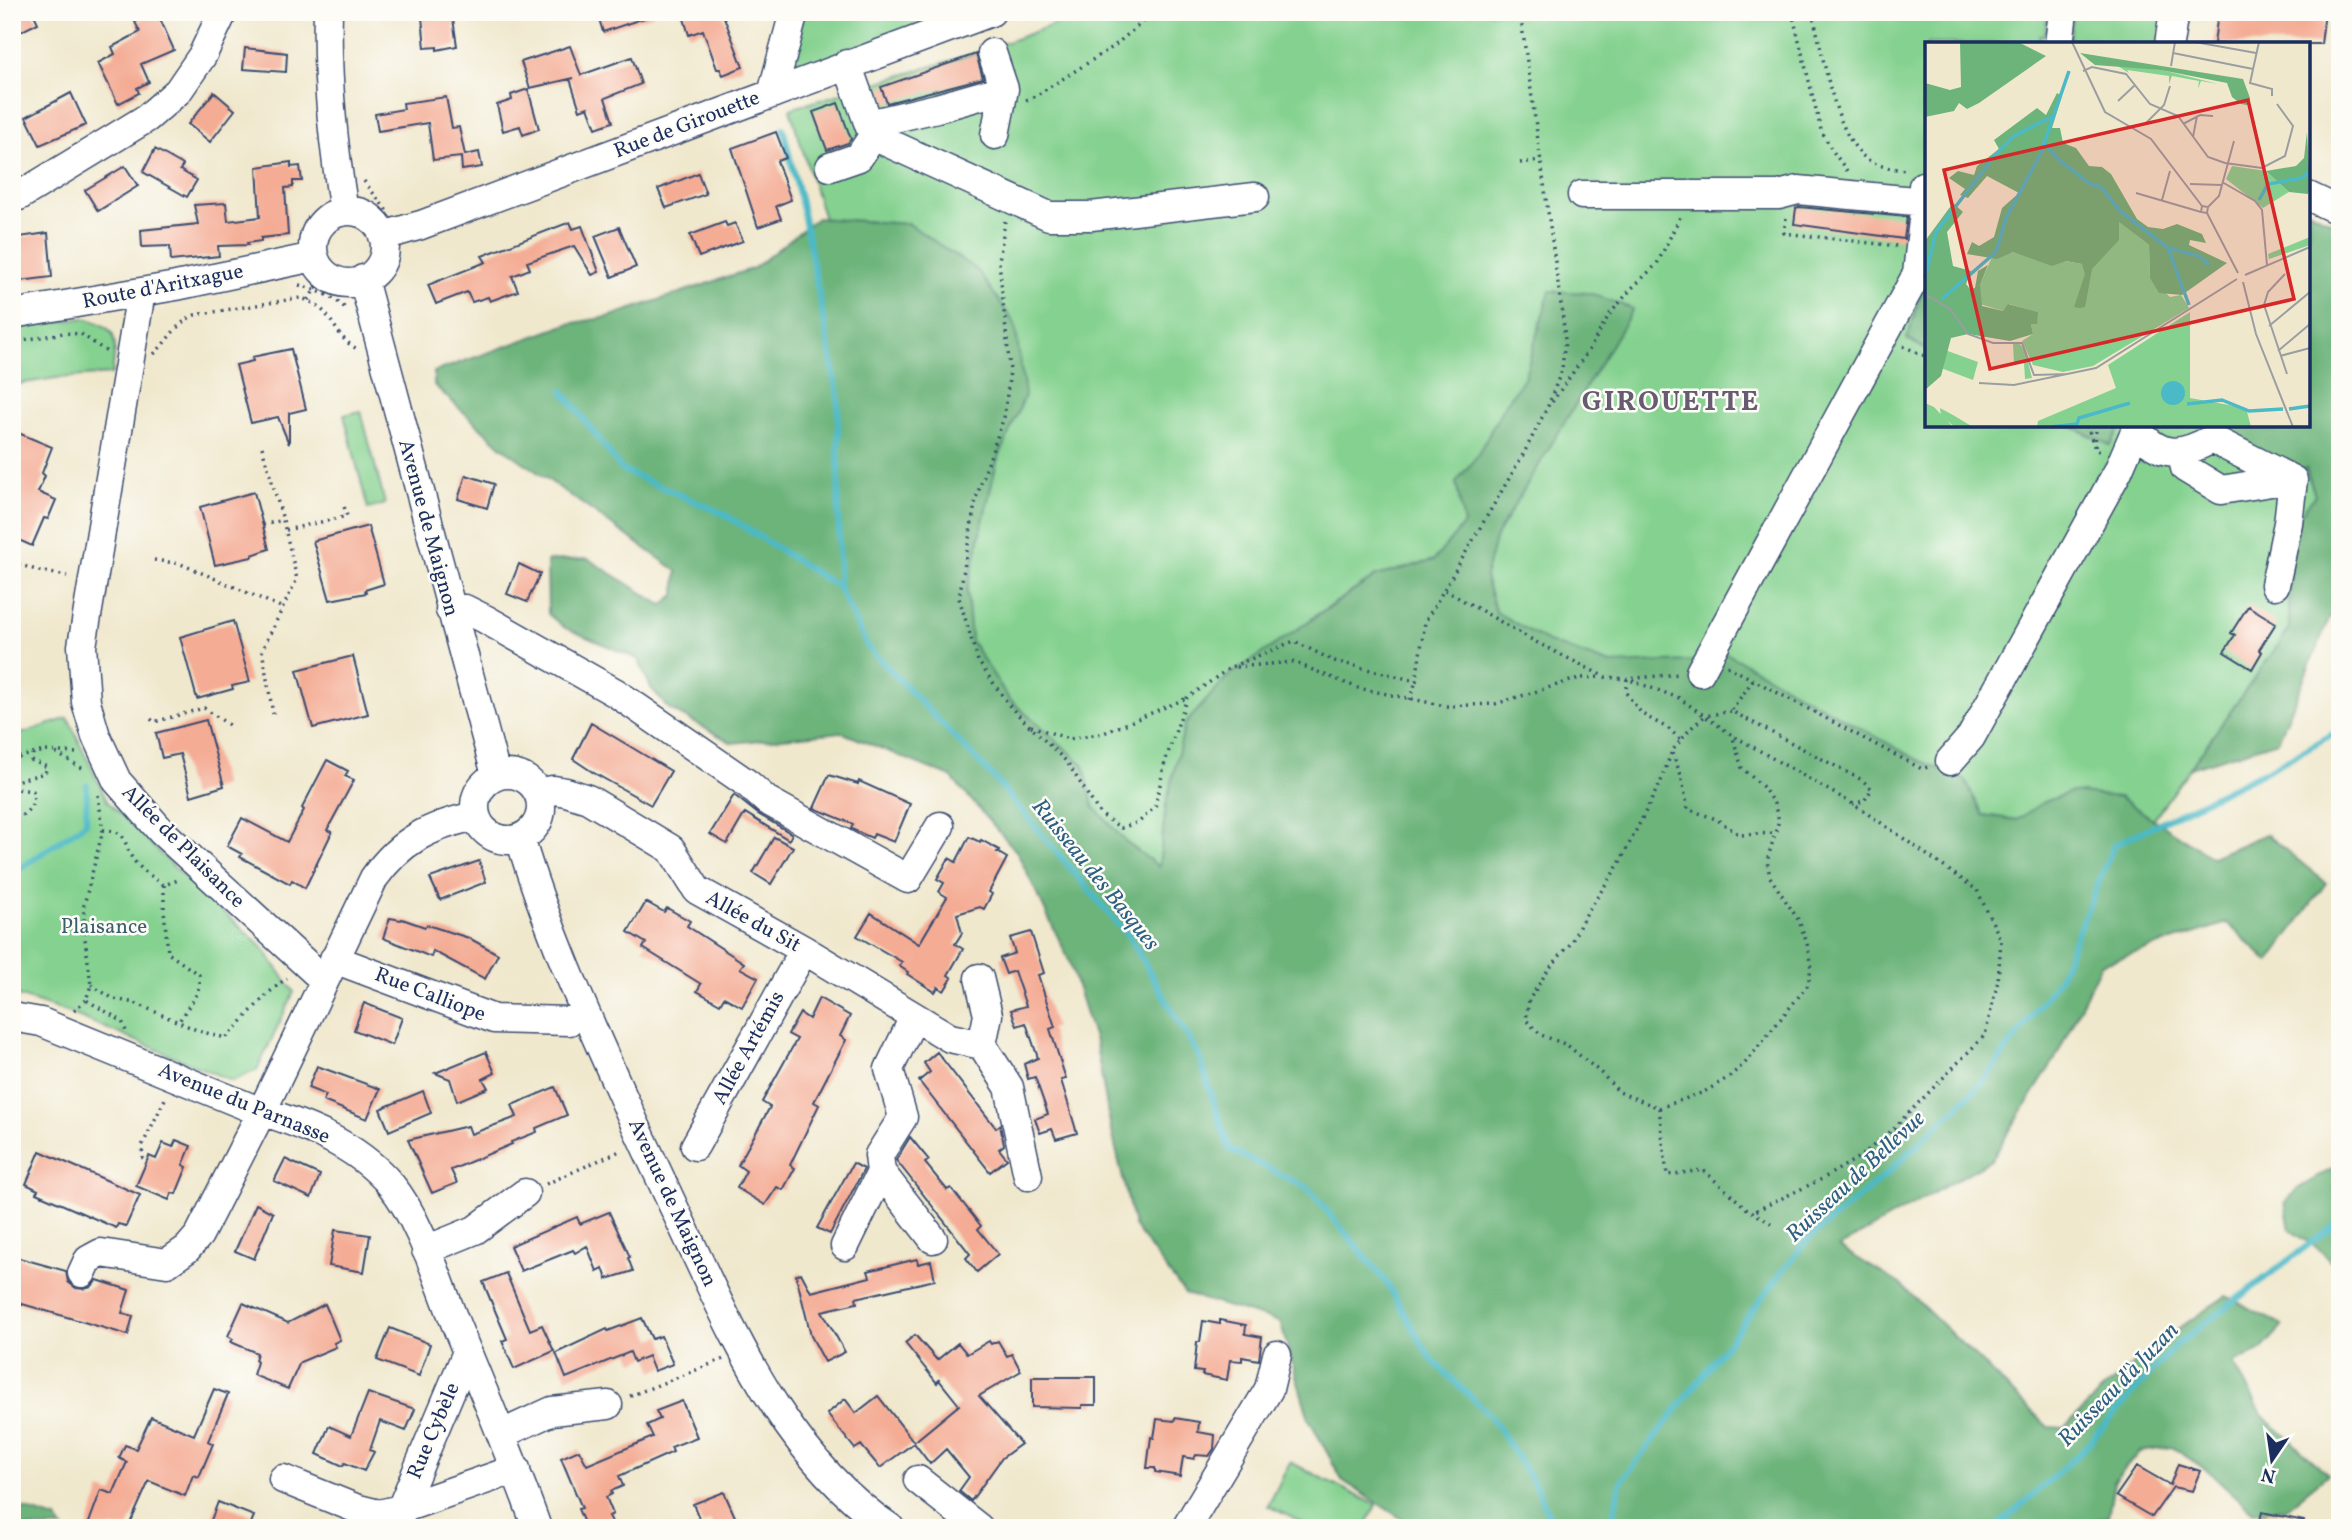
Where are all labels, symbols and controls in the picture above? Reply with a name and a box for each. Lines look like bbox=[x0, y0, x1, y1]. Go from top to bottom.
inset map bbox=[1925, 42, 2310, 427]
street label: Rue de Girouette bbox=[610, 84, 764, 166]
street label: Route d'Aritxague bbox=[80, 257, 246, 317]
district label: GIROUETTE bbox=[1582, 383, 1760, 422]
street label: Avenue de Maignon bbox=[390, 436, 466, 620]
street label: Allée de Plaisance bbox=[115, 779, 251, 915]
water label: Ruisseau des Basques bbox=[1024, 792, 1167, 958]
street label: Allée du Sit bbox=[700, 884, 806, 960]
park label: Plaisance bbox=[61, 913, 147, 942]
street label: Rue Calliope bbox=[370, 961, 490, 1029]
street label: Allée Artémis bbox=[706, 986, 792, 1110]
street label: Avenue du Parnasse bbox=[154, 1056, 334, 1152]
water label: Ruisseau de Bellevue bbox=[1779, 1104, 1933, 1250]
street label: Avenue de Maignon bbox=[620, 1114, 724, 1292]
water label: Ruisseau d'à Juzan bbox=[2051, 1316, 2187, 1454]
street label: Rue Cybèle bbox=[401, 1378, 467, 1484]
north arrow bbox=[2236, 1424, 2306, 1494]
text: N bbox=[2259, 1460, 2278, 1489]

